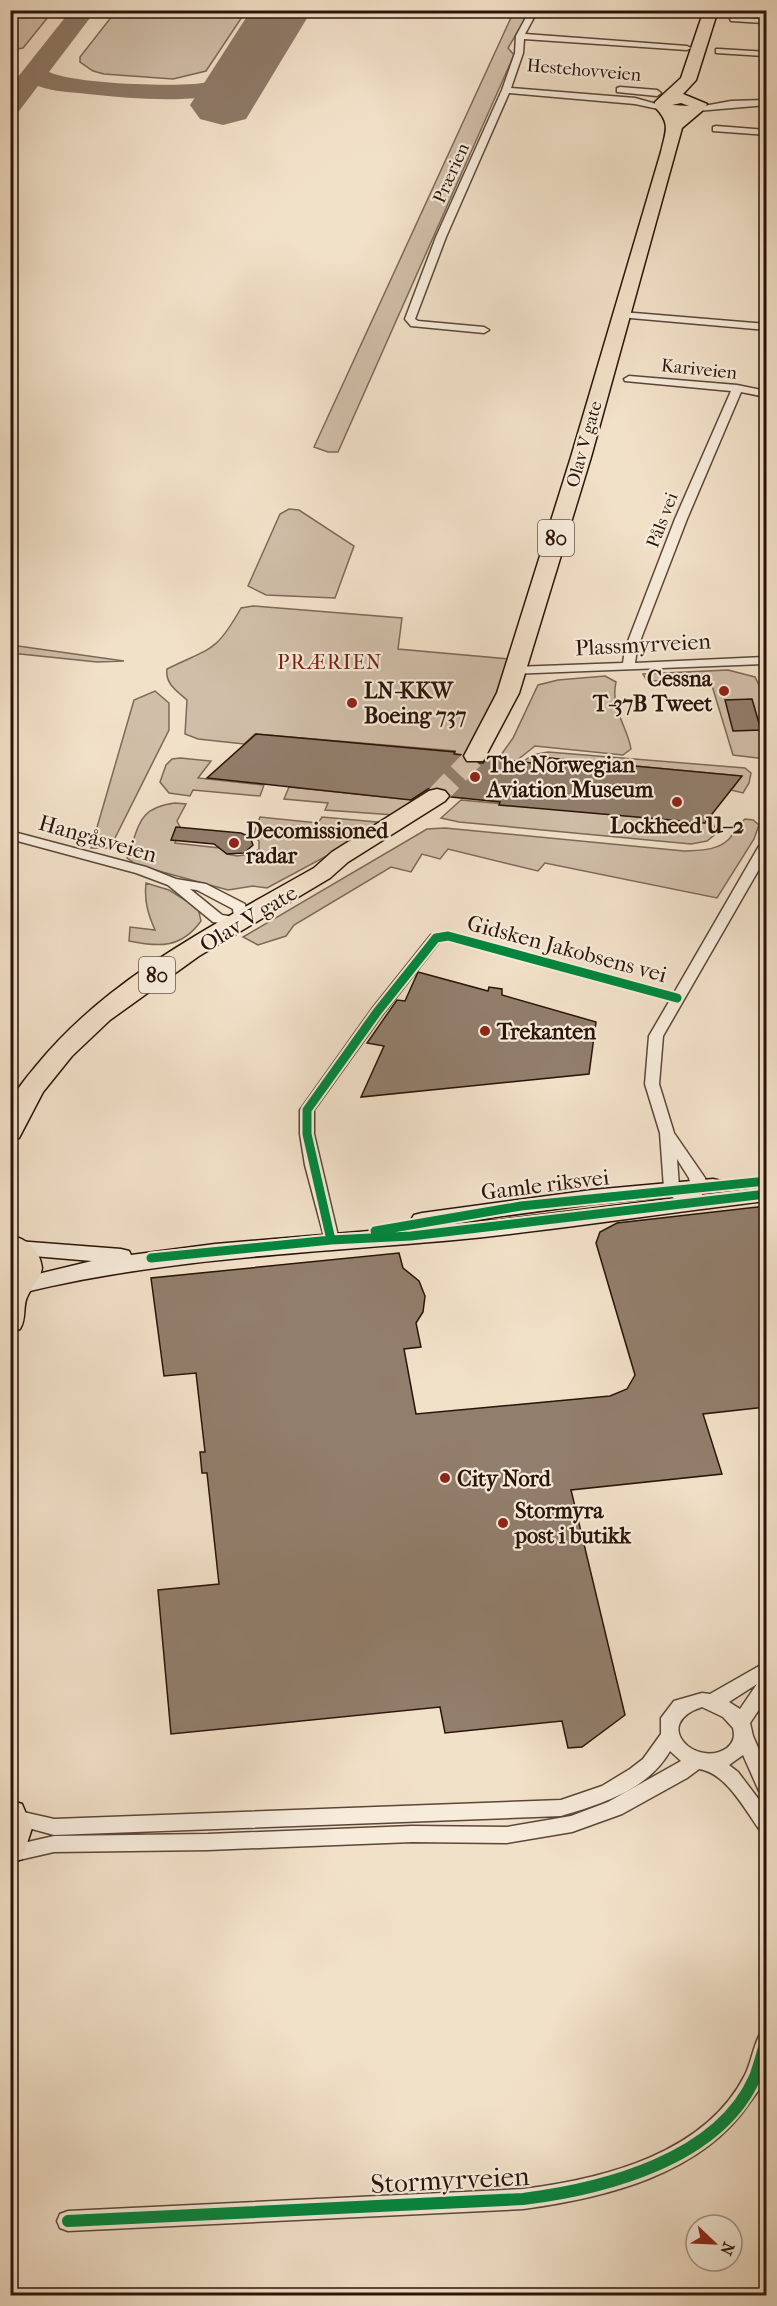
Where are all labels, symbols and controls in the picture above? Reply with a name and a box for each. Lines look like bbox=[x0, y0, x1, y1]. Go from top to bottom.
street label: Hestehovveien bbox=[526, 55, 643, 86]
street label: Prærien bbox=[429, 139, 474, 207]
street label: Kariveien bbox=[660, 355, 739, 384]
street label: Olav V gate bbox=[562, 398, 607, 490]
street label: Påls vei bbox=[642, 489, 683, 551]
road number: 80 bbox=[538, 520, 574, 556]
street label: Plassmyrveien bbox=[574, 628, 712, 662]
district label: PRÆRIEN bbox=[277, 651, 383, 674]
place label: Cessna T-37B Tweet bbox=[592, 666, 713, 717]
place label: LN-KKW Boeing 737 bbox=[364, 678, 467, 729]
marker: Cessna T-37B Tweet bbox=[717, 684, 731, 698]
marker: LN-KKW Boeing 737 bbox=[345, 696, 359, 710]
place label: The Norwegian Aviation Museum bbox=[485, 752, 654, 803]
marker: The Norwegian Aviation Museum bbox=[468, 770, 482, 784]
marker: Lockheed U–2 bbox=[670, 795, 684, 809]
street label: Hangåsveien bbox=[36, 810, 160, 868]
place label: Lockheed U–2 bbox=[610, 813, 744, 839]
place label: Decomissioned radar bbox=[245, 818, 389, 869]
marker: Decomissioned radar bbox=[227, 836, 241, 850]
street label: Olav V gate bbox=[195, 880, 302, 958]
street label: Gidsken Jakobsens vei bbox=[464, 910, 670, 988]
road number: 80 bbox=[139, 957, 175, 993]
place label: Trekanten bbox=[496, 1019, 596, 1045]
marker: Trekanten bbox=[478, 1024, 492, 1038]
street label: Gamle riksvei bbox=[480, 1164, 611, 1206]
place label: City Nord bbox=[457, 1466, 552, 1492]
marker: City Nord bbox=[438, 1471, 452, 1485]
place label: Stormyra post i butikk bbox=[514, 1498, 631, 1549]
marker: Stormyra post i butikk bbox=[496, 1516, 510, 1530]
street label: Stormyrveien bbox=[370, 2160, 531, 2200]
north arrow bbox=[684, 2213, 744, 2273]
text: N bbox=[716, 2239, 738, 2259]

